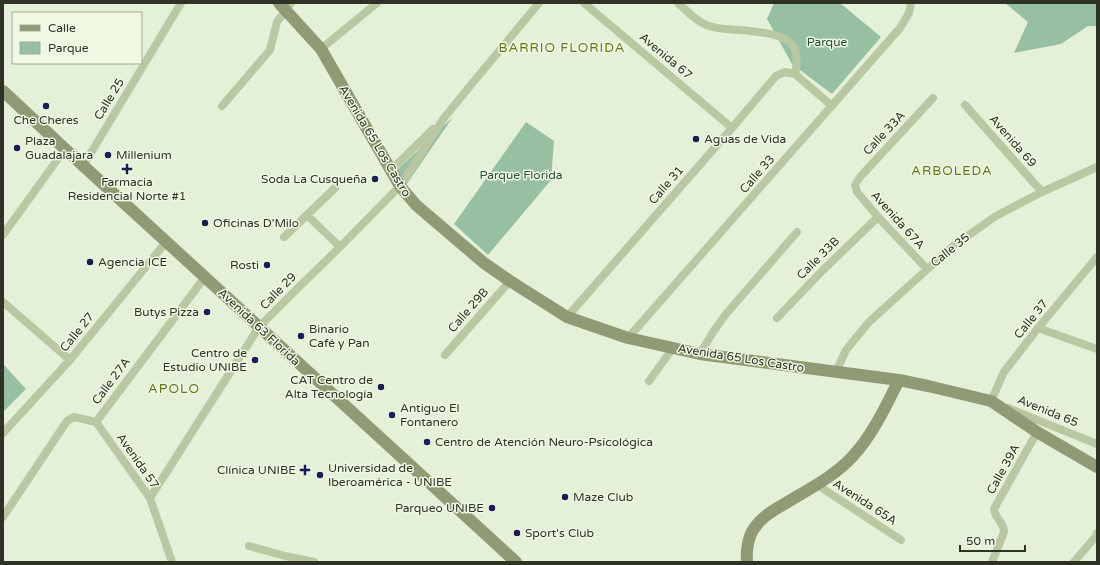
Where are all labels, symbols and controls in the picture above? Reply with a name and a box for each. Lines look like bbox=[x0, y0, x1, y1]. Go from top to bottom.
legend bbox=[12, 12, 142, 64]
text: Calle bbox=[48, 21, 76, 35]
street label: Avenida 67 bbox=[637, 30, 695, 82]
park label: Parque bbox=[807, 35, 847, 49]
district label: BARRIO FLORIDA bbox=[498, 40, 626, 56]
text: Parque bbox=[48, 41, 89, 55]
street label: Calle 25 bbox=[91, 76, 127, 122]
street label: Avenida 65 Los Castro bbox=[336, 83, 414, 199]
marker: Che Cheres bbox=[41, 101, 51, 111]
street label: Calle 33A bbox=[860, 108, 908, 158]
street label: Avenida 69 bbox=[987, 112, 1039, 170]
place label: Che Cheres bbox=[14, 113, 79, 127]
place label: Aguas de Vida bbox=[704, 132, 786, 146]
place label: Plaza Guadalajara bbox=[25, 134, 93, 162]
marker: Aguas de Vida bbox=[691, 134, 701, 144]
marker: Plaza Guadalajara bbox=[12, 143, 22, 153]
place label: Millenium bbox=[116, 148, 172, 162]
marker: Millenium bbox=[103, 150, 113, 160]
street label: Calle 33 bbox=[737, 152, 777, 196]
street label: Calle 31 bbox=[646, 163, 686, 207]
district label: ARBOLEDA bbox=[911, 163, 993, 179]
marker: Farmacia Residencial Norte #1 bbox=[122, 164, 132, 174]
park label: Parque Florida bbox=[479, 168, 563, 182]
place label: Soda La Cusqueña bbox=[261, 172, 367, 186]
marker: Soda La Cusqueña bbox=[370, 174, 380, 184]
place label: Farmacia Residencial Norte #1 bbox=[68, 175, 186, 203]
street label: Avenida 67A bbox=[868, 188, 928, 252]
place label: Oficinas D'Milo bbox=[213, 216, 299, 230]
marker: Oficinas D'Milo bbox=[200, 218, 210, 228]
street label: Calle 35 bbox=[928, 230, 972, 270]
street label: Calle 33B bbox=[794, 234, 842, 282]
place label: Agencia ICE bbox=[98, 255, 167, 269]
marker: Agencia ICE bbox=[85, 257, 95, 267]
place label: Rosti bbox=[230, 258, 259, 272]
marker: Rosti bbox=[262, 260, 272, 270]
street label: Calle 29 bbox=[257, 270, 299, 312]
street label: Avenida 63 Florida bbox=[215, 285, 303, 369]
street label: Calle 29B bbox=[445, 285, 491, 335]
street label: Calle 37 bbox=[1011, 297, 1051, 341]
place label: Butys Pizza bbox=[134, 305, 199, 319]
marker: Butys Pizza bbox=[202, 307, 212, 317]
street label: Calle 27 bbox=[57, 310, 97, 354]
place label: Binario Café y Pan bbox=[309, 322, 369, 350]
marker: Binario Café y Pan bbox=[296, 331, 306, 341]
street label: Avenida 65 Los Castro bbox=[677, 341, 805, 375]
place label: Centro de Estudio UNIBE bbox=[163, 346, 247, 374]
street label: Calle 27A bbox=[89, 355, 133, 407]
marker: Centro de Estudio UNIBE bbox=[250, 355, 260, 365]
place label: CAT Centro de Alta Tecnología bbox=[285, 373, 373, 401]
district label: APOLO bbox=[148, 381, 200, 397]
marker: CAT Centro de Alta Tecnología bbox=[376, 382, 386, 392]
street label: Avenida 65 bbox=[1016, 392, 1080, 430]
place label: Antiguo El Fontanero bbox=[400, 401, 460, 429]
marker: Antiguo El Fontanero bbox=[387, 410, 397, 420]
street label: Avenida 57 bbox=[114, 431, 162, 491]
place label: Centro de Atención Neuro-Psicológica bbox=[435, 435, 653, 449]
marker: Centro de Atención Neuro-Psicológica bbox=[422, 437, 432, 447]
street label: Calle 39A bbox=[984, 442, 1022, 496]
place label: Universidad de Iberoamérica - UNIBE bbox=[328, 461, 452, 489]
place label: Clínica UNIBE bbox=[217, 463, 296, 477]
marker: Clínica UNIBE bbox=[299, 464, 311, 476]
marker: Universidad de Iberoamérica - UNIBE bbox=[315, 470, 325, 480]
street label: Avenida 65A bbox=[830, 476, 900, 528]
place label: Maze Club bbox=[573, 490, 633, 504]
marker: Maze Club bbox=[560, 492, 570, 502]
place label: Parqueo UNIBE bbox=[395, 501, 484, 515]
marker: Parqueo UNIBE bbox=[487, 503, 497, 513]
place label: Sport's Club bbox=[525, 526, 594, 540]
scale bar bbox=[960, 527, 1025, 553]
marker: Sport's Club bbox=[512, 528, 522, 538]
text: 50 m bbox=[966, 534, 995, 548]

